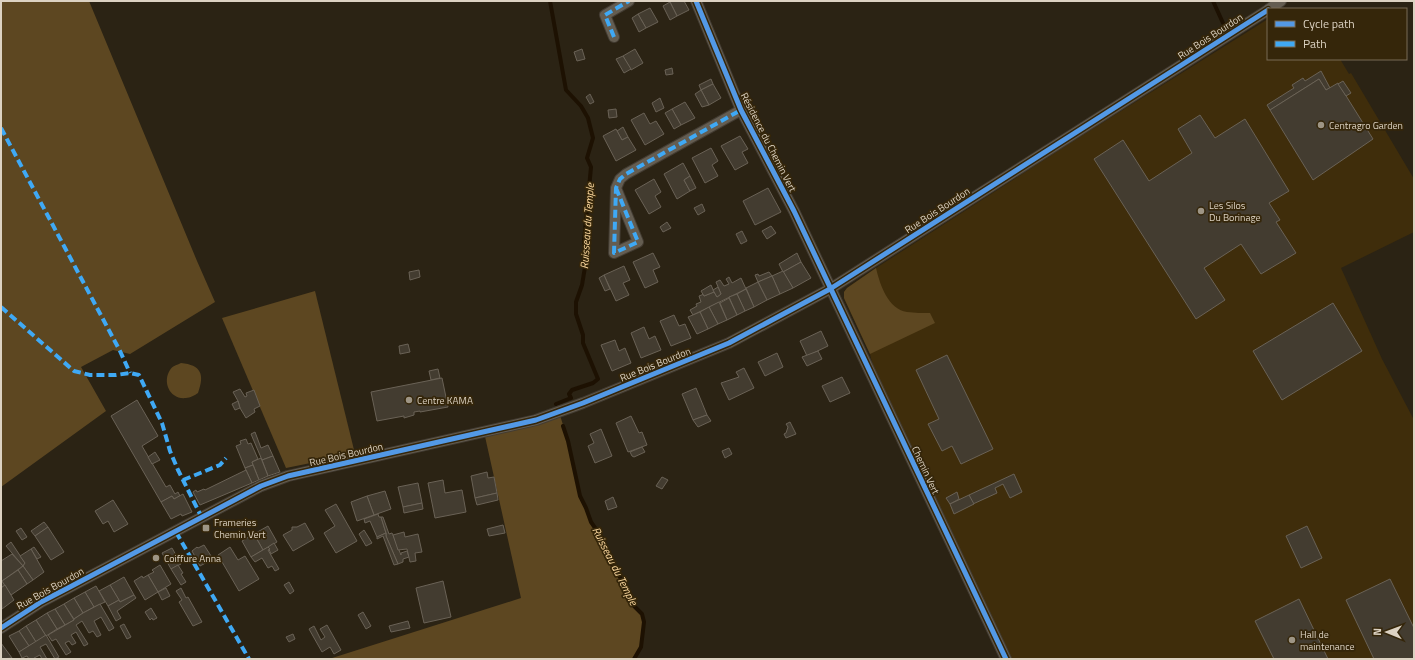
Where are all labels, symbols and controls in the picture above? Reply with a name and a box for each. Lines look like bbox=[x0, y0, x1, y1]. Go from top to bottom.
legend bbox=[1267, 8, 1407, 60]
street label: Rue Bois Bourdon bbox=[1175, 10, 1246, 63]
text: Cycle path bbox=[1303, 14, 1355, 33]
text: Path bbox=[1303, 34, 1327, 53]
street label: Résidence du Chemin Vert bbox=[737, 90, 800, 195]
place label: Centragro Garden bbox=[1329, 118, 1403, 133]
marker: Centragro Garden bbox=[1316, 120, 1326, 130]
water label: Ruisseau du Temple bbox=[576, 182, 598, 270]
street label: Rue Bois Bourdon bbox=[902, 184, 973, 237]
place label: Les Silos Du Borinage bbox=[1209, 198, 1261, 225]
marker: Les Silos Du Borinage bbox=[1196, 206, 1206, 216]
street label: Rue Bois Bourdon bbox=[618, 343, 693, 386]
place label: Centre KAMA bbox=[417, 393, 473, 408]
marker: Centre KAMA bbox=[404, 395, 414, 405]
street label: Rue Bois Bourdon bbox=[308, 439, 384, 470]
street label: Chemin Vert bbox=[908, 444, 943, 497]
place label: Frameries Chemin Vert bbox=[214, 515, 266, 542]
marker: Frameries Chemin Vert bbox=[201, 523, 211, 533]
water label: Ruisseau du Temple bbox=[588, 524, 642, 609]
place label: Coiffure Anna bbox=[164, 551, 221, 566]
marker: Coiffure Anna bbox=[151, 553, 161, 563]
street label: Rue Bois Bourdon bbox=[14, 564, 87, 613]
north arrow bbox=[1367, 612, 1407, 652]
place label: Hall de maintenance bbox=[1300, 627, 1355, 654]
text: N bbox=[1369, 628, 1385, 636]
marker: Hall de maintenance bbox=[1287, 635, 1297, 645]

